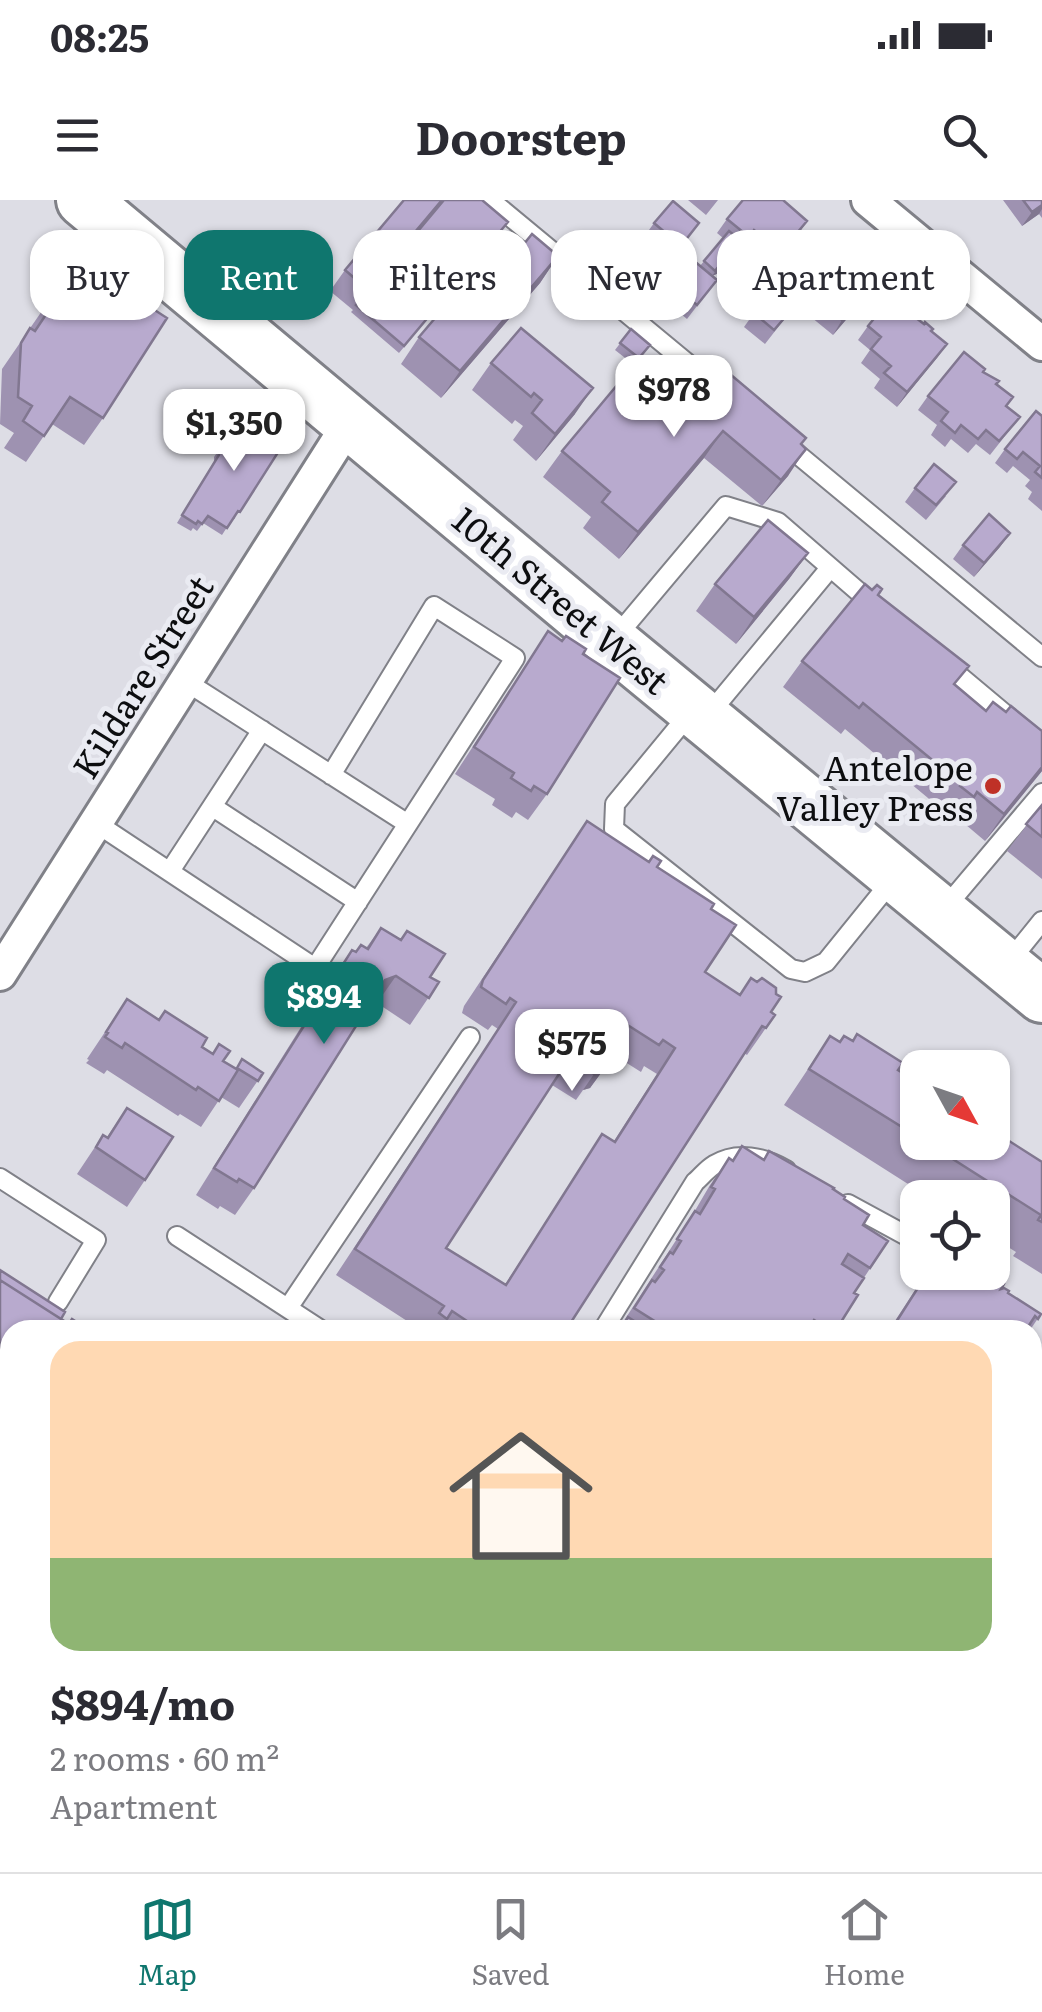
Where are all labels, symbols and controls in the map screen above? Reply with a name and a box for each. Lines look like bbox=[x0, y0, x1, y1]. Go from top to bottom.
text: 08:25 bbox=[50, 7, 149, 64]
text: Doorstep bbox=[415, 102, 627, 169]
icon: menu bbox=[50, 108, 105, 163]
icon: search bbox=[937, 108, 992, 163]
chip: Buy bbox=[30, 230, 164, 320]
chip: Rent bbox=[184, 230, 333, 320]
chip: Filters bbox=[353, 230, 531, 320]
chip: New bbox=[551, 230, 697, 320]
chip: Apartment bbox=[717, 230, 970, 320]
pin: $978 bbox=[615, 355, 733, 440]
text: $978 bbox=[637, 363, 711, 411]
pin: $1,350 bbox=[153, 389, 315, 474]
text: $1,350 bbox=[185, 397, 283, 445]
street label: 10th Street West bbox=[443, 493, 681, 705]
street label: Kildare Street bbox=[58, 564, 224, 788]
place label: Antelope Valley Press bbox=[776, 740, 973, 832]
marker: Antelope Valley Press bbox=[982, 775, 1004, 797]
pin: $894 bbox=[265, 962, 383, 1047]
text: $894 bbox=[286, 970, 362, 1018]
pin: $575 bbox=[513, 1009, 631, 1094]
text: $575 bbox=[537, 1017, 607, 1065]
north arrow bbox=[900, 1050, 1010, 1160]
map controls bbox=[900, 1050, 1010, 1290]
button: locate bbox=[900, 1180, 1010, 1290]
icon: home bbox=[431, 1406, 611, 1586]
text: $894/mo bbox=[50, 1671, 235, 1733]
text: 2 rooms · 60 m² bbox=[50, 1733, 279, 1781]
text: Apartment bbox=[50, 1781, 217, 1829]
tab: Map bbox=[137, 1892, 197, 1994]
tab: Saved bbox=[471, 1892, 549, 1994]
tab: Home bbox=[824, 1892, 905, 1994]

